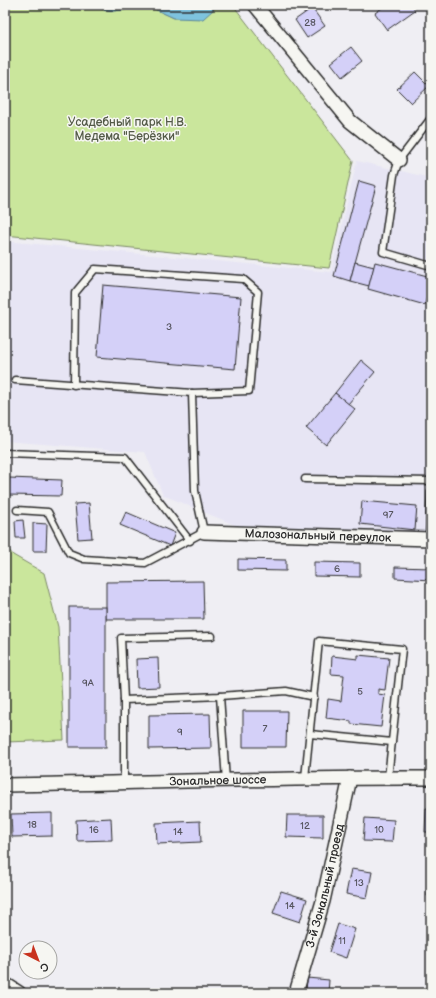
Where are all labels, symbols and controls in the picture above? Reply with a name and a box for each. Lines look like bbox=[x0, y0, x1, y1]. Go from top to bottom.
house number: 28 bbox=[304, 17, 316, 29]
park label: Усадебный парк Н.В. Медема "Берёзки" bbox=[68, 115, 186, 144]
house number: 3 bbox=[166, 321, 172, 333]
house number: 97 bbox=[383, 509, 393, 521]
street label: Малозональный переулок bbox=[244, 526, 392, 545]
house number: 6 bbox=[334, 563, 340, 575]
house number: 9А bbox=[82, 677, 95, 689]
house number: 5 bbox=[357, 686, 363, 698]
house number: 7 bbox=[263, 723, 268, 735]
house number: 9 bbox=[177, 726, 183, 738]
street label: Зональное шоссе bbox=[169, 772, 267, 789]
house number: 18 bbox=[27, 819, 37, 831]
house number: 12 bbox=[300, 820, 310, 832]
street label: 3-й Зональный проезд bbox=[302, 822, 347, 950]
house number: 16 bbox=[89, 824, 99, 836]
house number: 10 bbox=[374, 824, 384, 836]
house number: 14 bbox=[173, 826, 183, 838]
house number: 13 bbox=[354, 877, 364, 889]
house number: 14 bbox=[285, 900, 295, 912]
house number: 11 bbox=[338, 935, 346, 947]
north arrow bbox=[18, 940, 58, 980]
text: С bbox=[37, 960, 52, 975]

